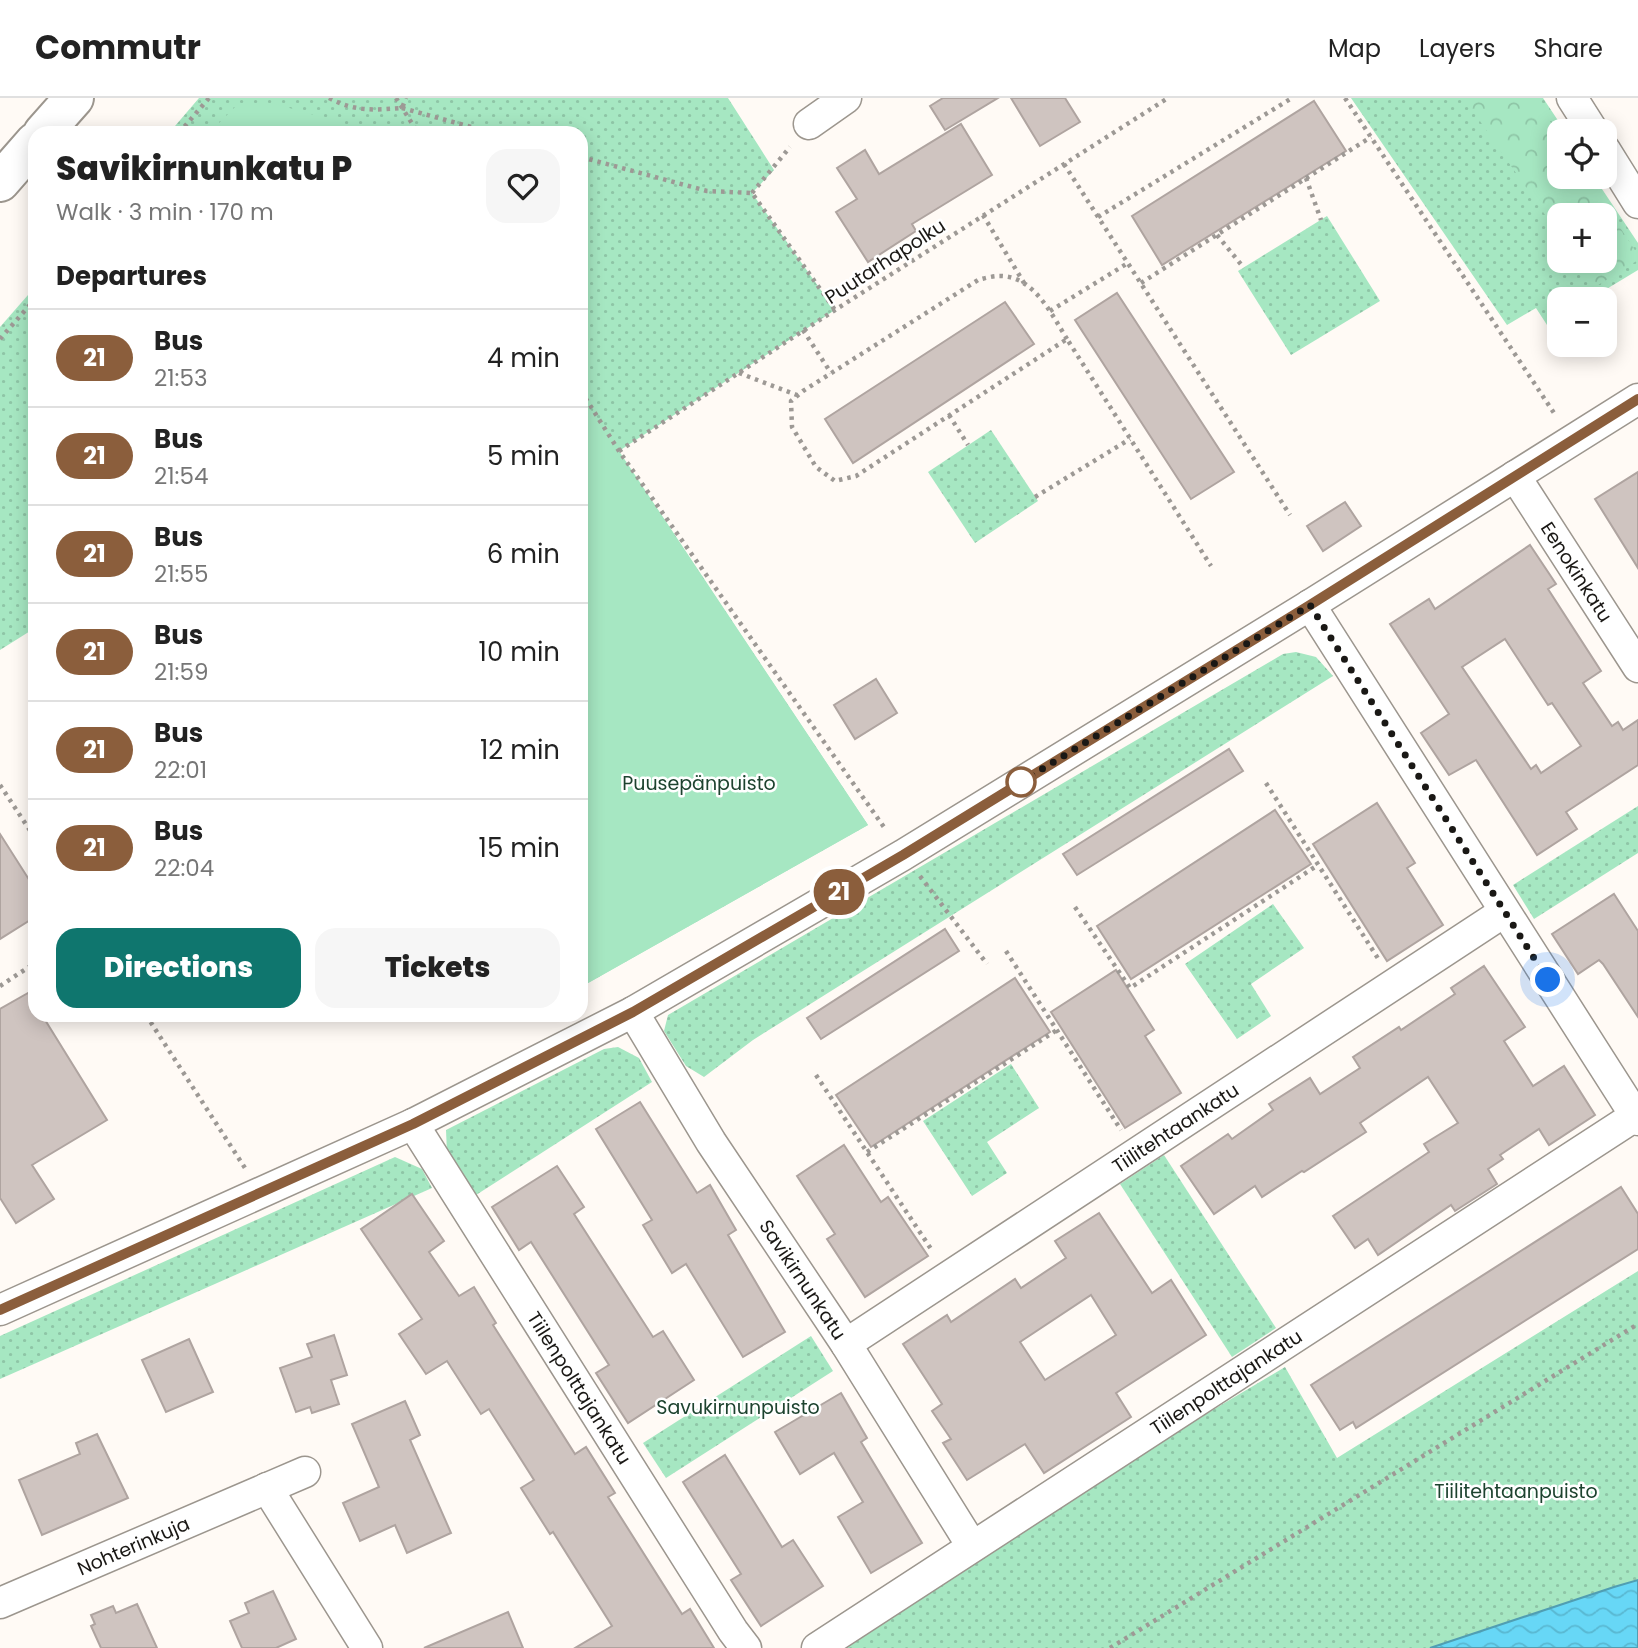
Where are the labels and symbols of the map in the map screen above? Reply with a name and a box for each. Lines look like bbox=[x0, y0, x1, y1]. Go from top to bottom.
street label: Puutarhapolku bbox=[820, 212, 951, 311]
street label: Eenokinkatu bbox=[1534, 517, 1619, 627]
unlabelled marker bbox=[1006, 767, 1036, 797]
park label: Puusepänpuisto bbox=[622, 770, 776, 797]
line badge: 21 bbox=[808, 869, 870, 915]
your location bbox=[1530, 962, 1565, 997]
street label: Tiilitehtaankatu bbox=[1107, 1077, 1244, 1180]
street label: Savikirnunkatu bbox=[753, 1214, 852, 1345]
street label: Tiilenpolttajankatu bbox=[521, 1306, 638, 1470]
street label: Tiilenpolttajankatu bbox=[1145, 1323, 1308, 1442]
park label: Savukirnunpuisto bbox=[656, 1394, 820, 1421]
park label: Tiilitehtaanpuisto bbox=[1434, 1478, 1598, 1505]
street label: Nohterinkuja bbox=[73, 1510, 194, 1582]

